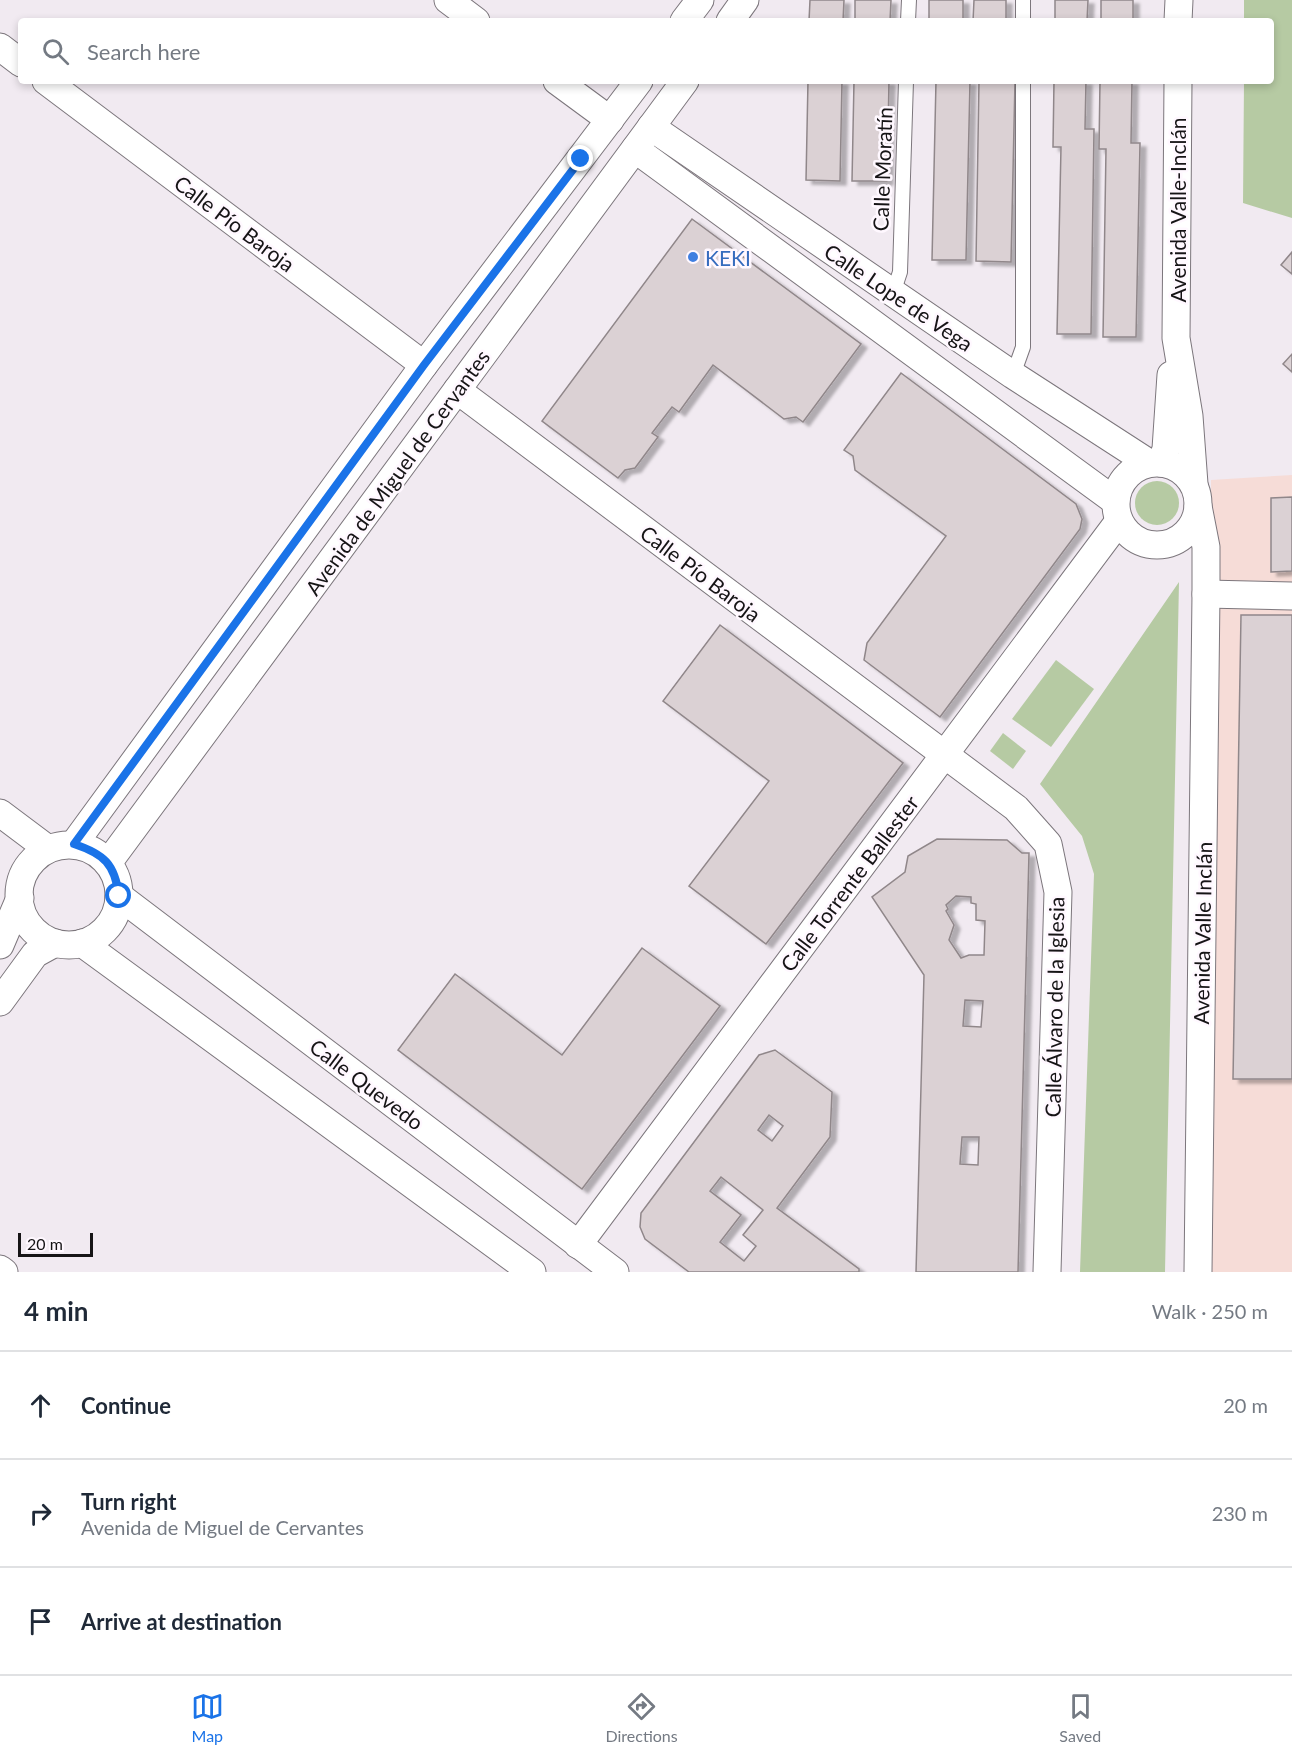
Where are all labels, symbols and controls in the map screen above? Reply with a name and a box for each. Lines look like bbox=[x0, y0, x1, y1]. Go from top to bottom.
search box bbox=[18, 18, 1274, 84]
icon: search bbox=[39, 35, 72, 68]
text: Search here bbox=[87, 38, 200, 65]
street label: Calle Moratín bbox=[867, 106, 897, 232]
street label: Avenida Valle-Inclán bbox=[1165, 117, 1190, 303]
route end bbox=[567, 145, 593, 171]
street label: Calle Pío Baroja bbox=[170, 170, 300, 276]
street label: Calle Lope de Vega bbox=[820, 238, 978, 356]
place label: KEKI bbox=[705, 245, 751, 270]
marker: KEKI bbox=[686, 250, 700, 264]
street label: Avenida de Miguel de Cervantes bbox=[300, 344, 494, 600]
street label: Calle Pío Baroja bbox=[636, 520, 766, 626]
street label: Calle Torrente Ballester bbox=[775, 790, 923, 976]
street label: Avenida Valle Inclán bbox=[1188, 841, 1216, 1025]
route start bbox=[105, 882, 131, 908]
street label: Calle Álvaro de la Iglesia bbox=[1040, 896, 1068, 1118]
street label: Calle Quevedo bbox=[305, 1033, 429, 1135]
scale bar bbox=[18, 1230, 93, 1258]
text: 20 m bbox=[27, 1234, 63, 1253]
text: 4 min bbox=[24, 1295, 88, 1327]
text: Walk · 250 m bbox=[1152, 1299, 1268, 1323]
icon: ahead bbox=[24, 1389, 57, 1422]
text: Continue bbox=[81, 1392, 171, 1419]
text: 20 m bbox=[1223, 1393, 1268, 1417]
text: Turn right bbox=[81, 1488, 176, 1515]
icon: right bbox=[24, 1497, 57, 1530]
text: 230 m bbox=[1212, 1501, 1268, 1525]
text: Avenida de Miguel de Cervantes bbox=[81, 1515, 364, 1539]
icon: arrive bbox=[24, 1605, 57, 1638]
text: Arrive at destination bbox=[81, 1608, 282, 1635]
tab: Map bbox=[191, 1690, 224, 1745]
tab: Directions bbox=[605, 1690, 678, 1745]
tab: Saved bbox=[1059, 1690, 1101, 1745]

